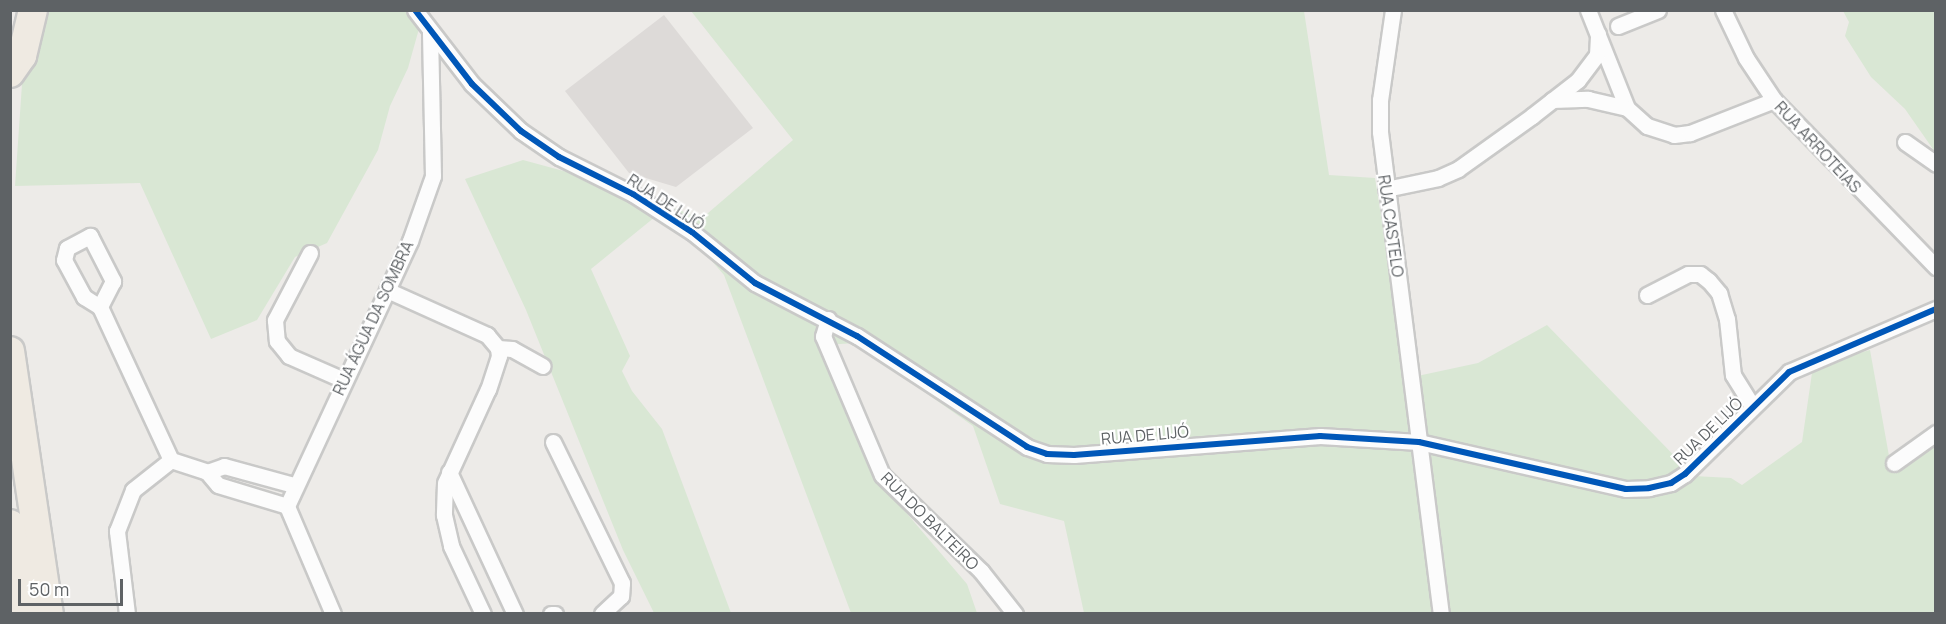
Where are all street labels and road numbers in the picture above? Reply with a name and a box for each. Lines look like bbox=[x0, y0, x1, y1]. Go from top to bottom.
street label: RUA ARROTEIAS bbox=[1771, 97, 1865, 197]
street label: RUA DE LIJÓ bbox=[624, 170, 708, 234]
street label: RUA CASTELO bbox=[1374, 174, 1408, 278]
street label: RUA ÁGUA DA SOMBRA bbox=[329, 238, 417, 398]
street label: RUA DE LIJÓ bbox=[1670, 393, 1746, 469]
street label: RUA DE LIJÓ bbox=[1100, 422, 1190, 448]
street label: RUA DO BALTEIRO bbox=[877, 468, 983, 574]

